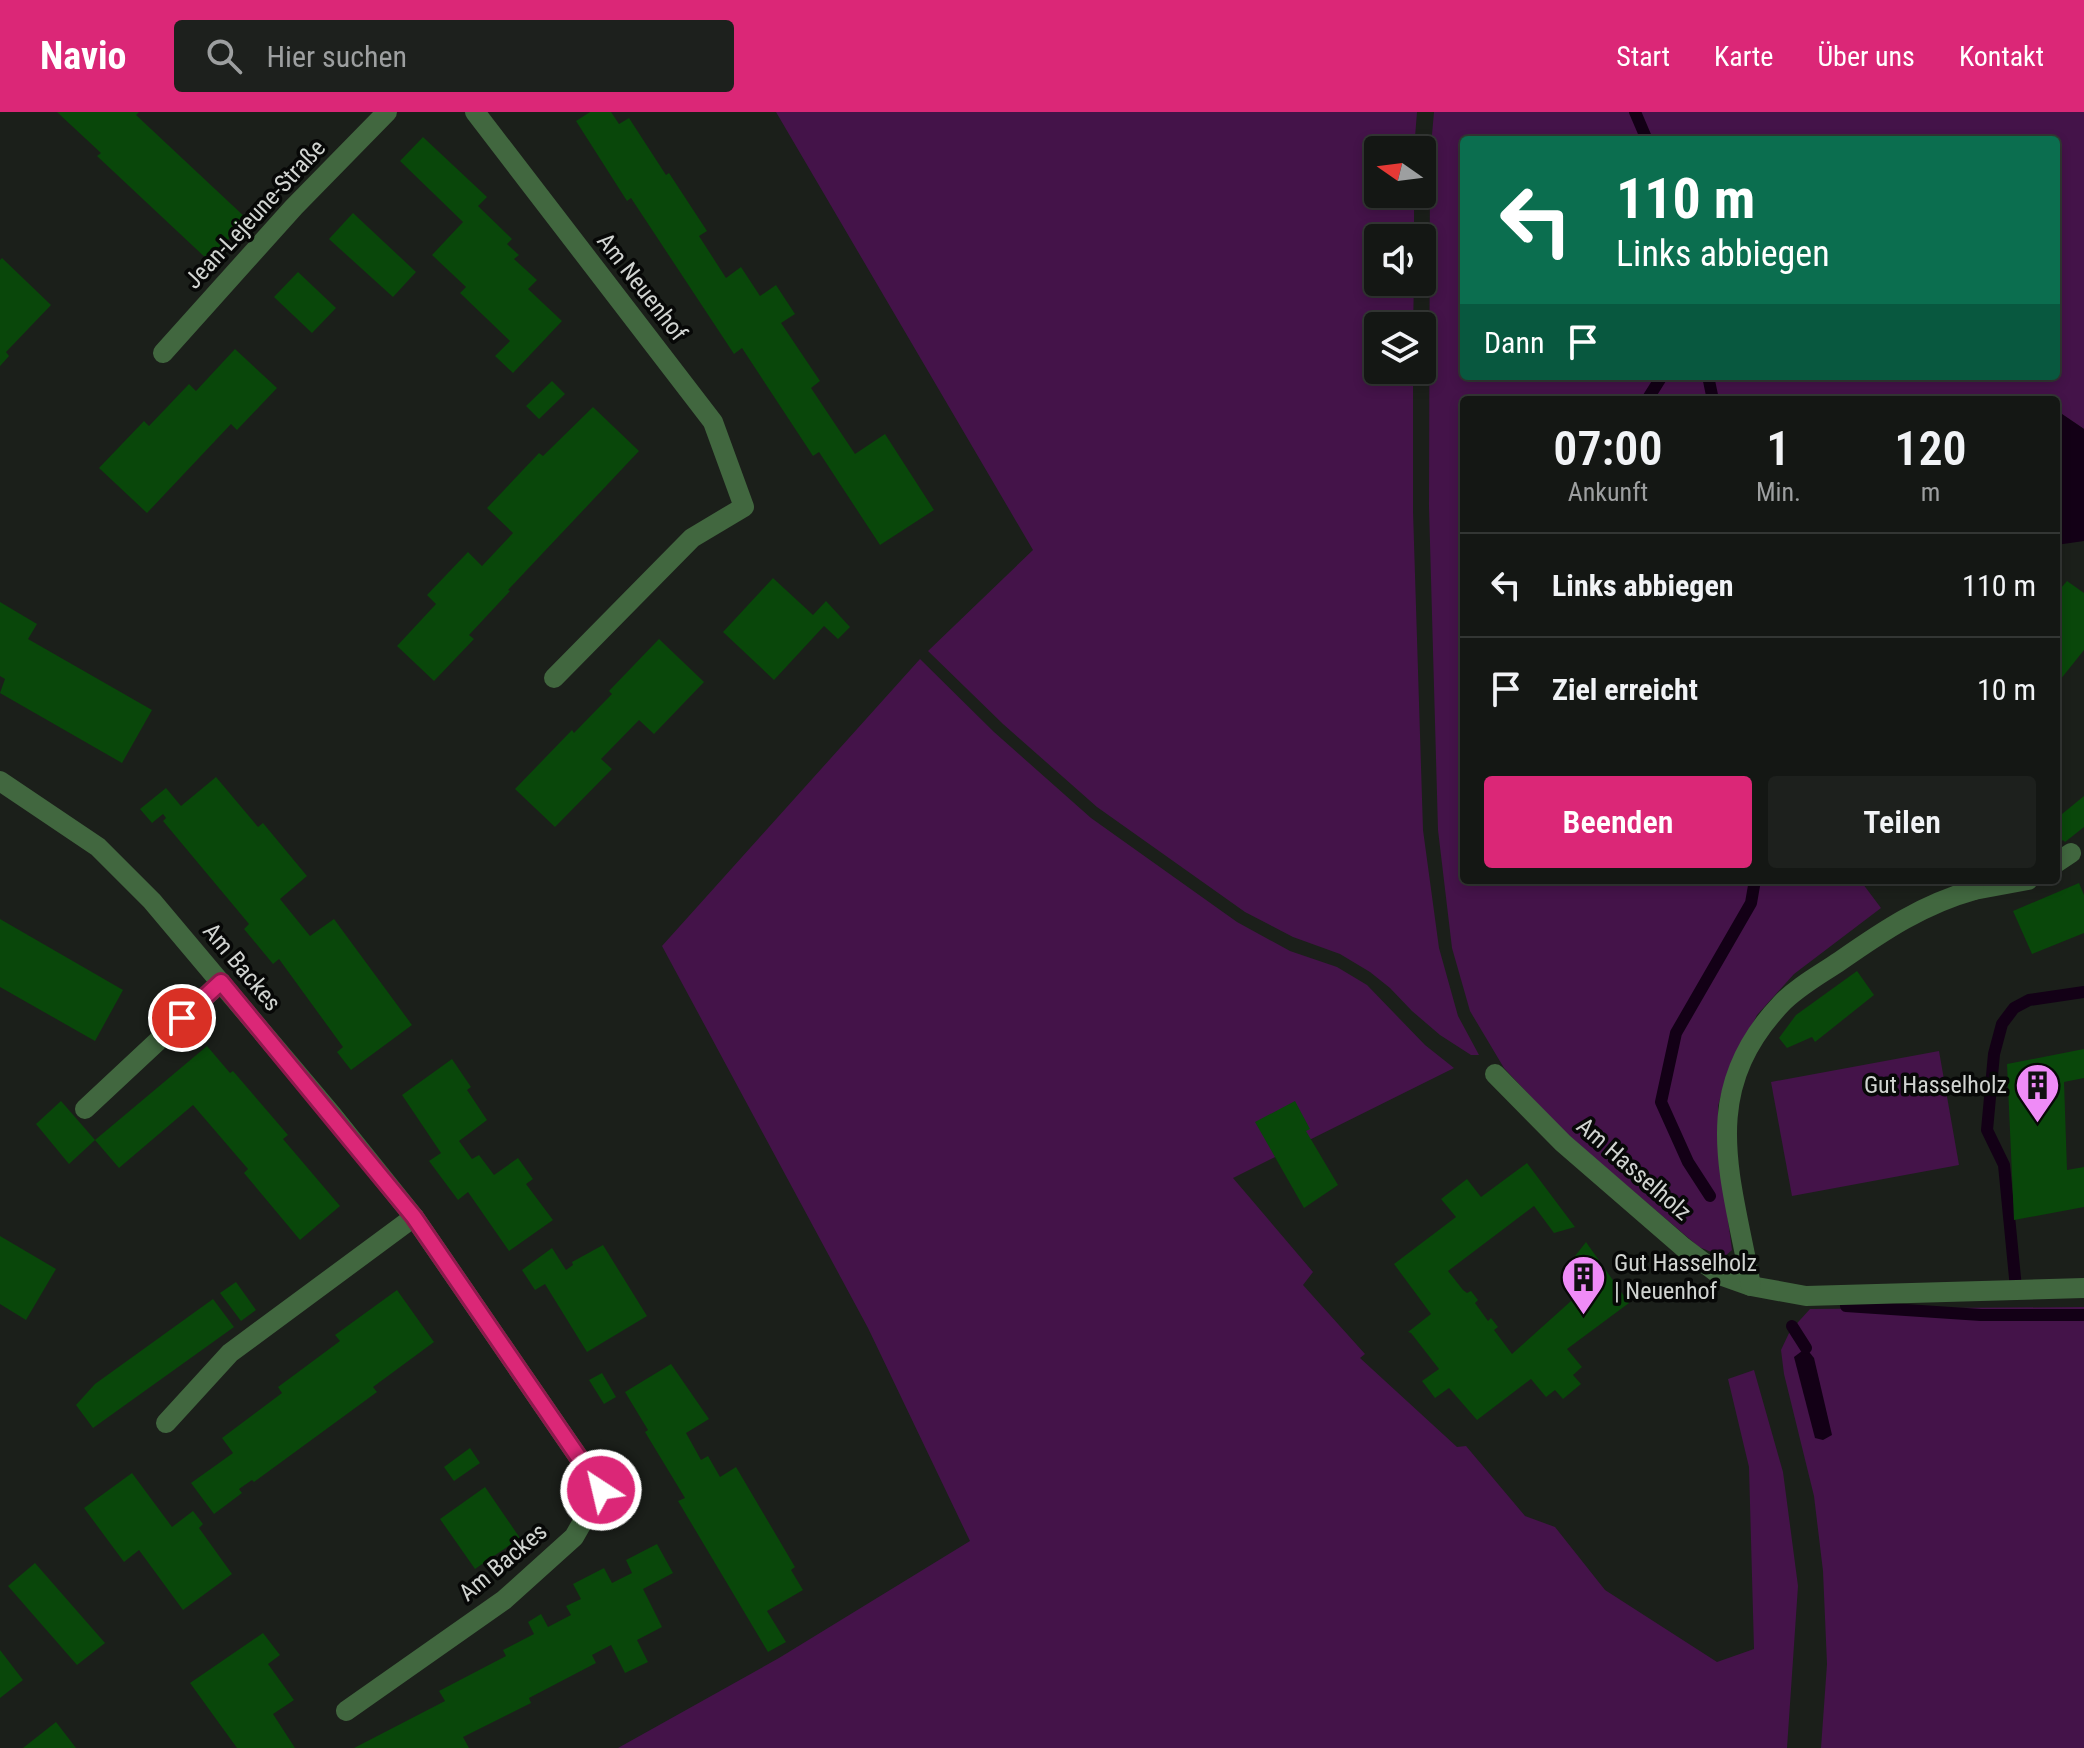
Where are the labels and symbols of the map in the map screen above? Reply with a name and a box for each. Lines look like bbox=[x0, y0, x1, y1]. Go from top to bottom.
street label: Jean-Lejeune-Straße bbox=[179, 134, 331, 294]
north arrow bbox=[1364, 136, 1436, 208]
street label: Am Neuenhof bbox=[591, 227, 693, 347]
street label: Am Backes bbox=[197, 917, 287, 1017]
pin bbox=[148, 984, 216, 1052]
building icon: Gut Hasselholz bbox=[2014, 1061, 2062, 1124]
place label: Gut Hasselholz bbox=[1864, 1071, 2007, 1099]
street label: Am Hasselholz bbox=[1571, 1112, 1697, 1226]
place label: Gut Hasselholz | Neuenhof bbox=[1614, 1249, 1757, 1305]
building icon: Gut Hasselholz | Neuenhof bbox=[1559, 1253, 1607, 1316]
position arrow bbox=[559, 1448, 643, 1532]
street label: Am Backes bbox=[453, 1517, 553, 1607]

